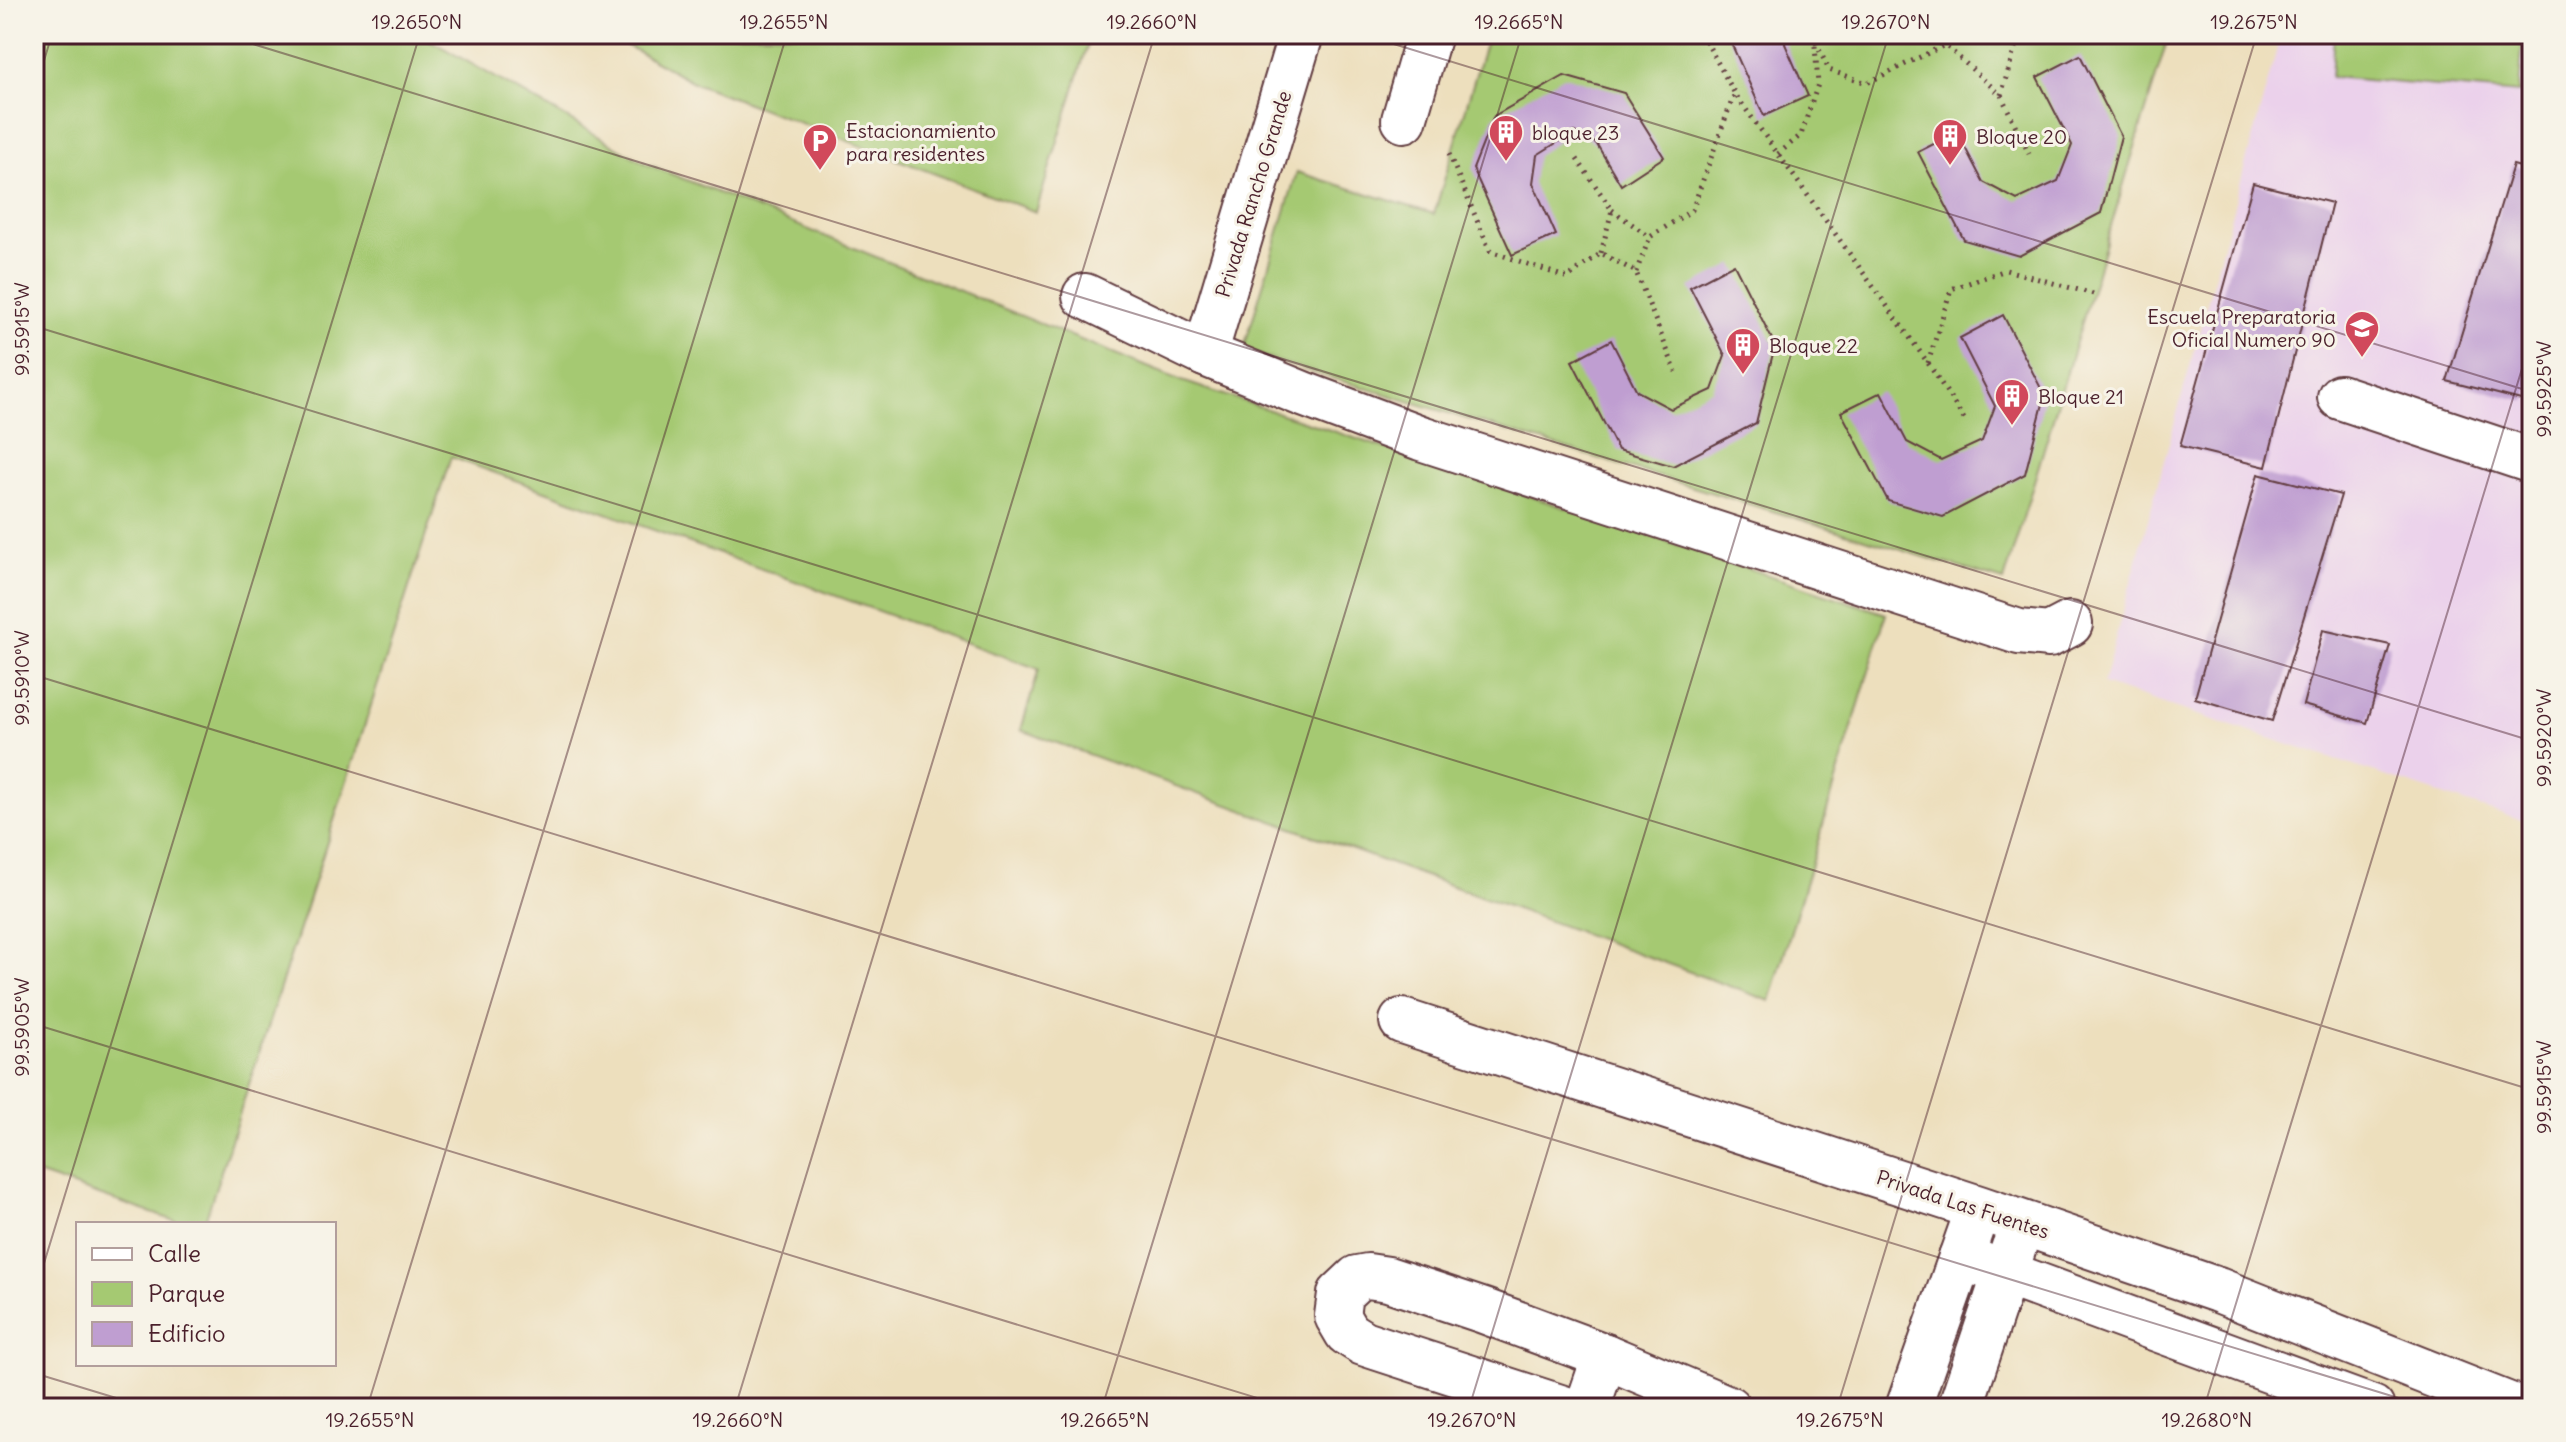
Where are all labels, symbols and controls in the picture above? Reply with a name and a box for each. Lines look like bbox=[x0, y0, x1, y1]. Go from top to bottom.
text: 19.2650°N bbox=[372, 9, 462, 34]
text: 19.2655°N bbox=[739, 9, 829, 34]
text: 19.2660°N bbox=[1107, 9, 1197, 34]
text: 19.2665°N bbox=[1474, 9, 1564, 34]
text: 19.2670°N bbox=[1841, 9, 1931, 34]
text: 19.2675°N bbox=[2210, 9, 2298, 34]
street label: Privada Rancho Grande bbox=[1210, 88, 1296, 300]
building icon: bloque 23 bbox=[1487, 113, 1525, 163]
building icon: Bloque 20 bbox=[1931, 117, 1969, 167]
place label: Estacionamiento para residentes bbox=[846, 118, 996, 166]
place label: bloque 23 bbox=[1532, 120, 1619, 145]
parking icon: Estacionamiento para residentes bbox=[801, 122, 839, 172]
place label: Bloque 20 bbox=[1976, 124, 2067, 149]
text: 99.5915°W bbox=[9, 282, 34, 376]
place label: Escuela Preparatoria Oficial Numero 90 bbox=[2147, 304, 2336, 352]
school or university icon: Escuela Preparatoria Oficial Numero 90 bbox=[2343, 309, 2381, 359]
building icon: Bloque 22 bbox=[1724, 326, 1762, 376]
place label: Bloque 22 bbox=[1769, 333, 1858, 358]
text: 99.5925°W bbox=[2531, 340, 2556, 438]
building icon: Bloque 21 bbox=[1993, 377, 2031, 427]
place label: Bloque 21 bbox=[2038, 384, 2124, 409]
text: 99.5910°W bbox=[9, 630, 34, 726]
text: 99.5920°W bbox=[2531, 689, 2556, 787]
text: 99.5905°W bbox=[9, 977, 34, 1077]
text: 99.5915°W bbox=[2531, 1040, 2556, 1134]
street label: Privada Las Fuentes bbox=[1873, 1164, 2053, 1244]
legend bbox=[76, 1222, 336, 1366]
text: Calle bbox=[148, 1238, 201, 1268]
text: Parque bbox=[148, 1278, 225, 1308]
text: Edificio bbox=[148, 1318, 226, 1348]
text: 19.2655°N bbox=[325, 1407, 415, 1432]
text: 19.2660°N bbox=[693, 1407, 783, 1432]
text: 19.2665°N bbox=[1060, 1407, 1150, 1432]
text: 19.2670°N bbox=[1427, 1407, 1517, 1432]
text: 19.2675°N bbox=[1796, 1407, 1884, 1432]
text: 19.2680°N bbox=[2162, 1407, 2252, 1432]

